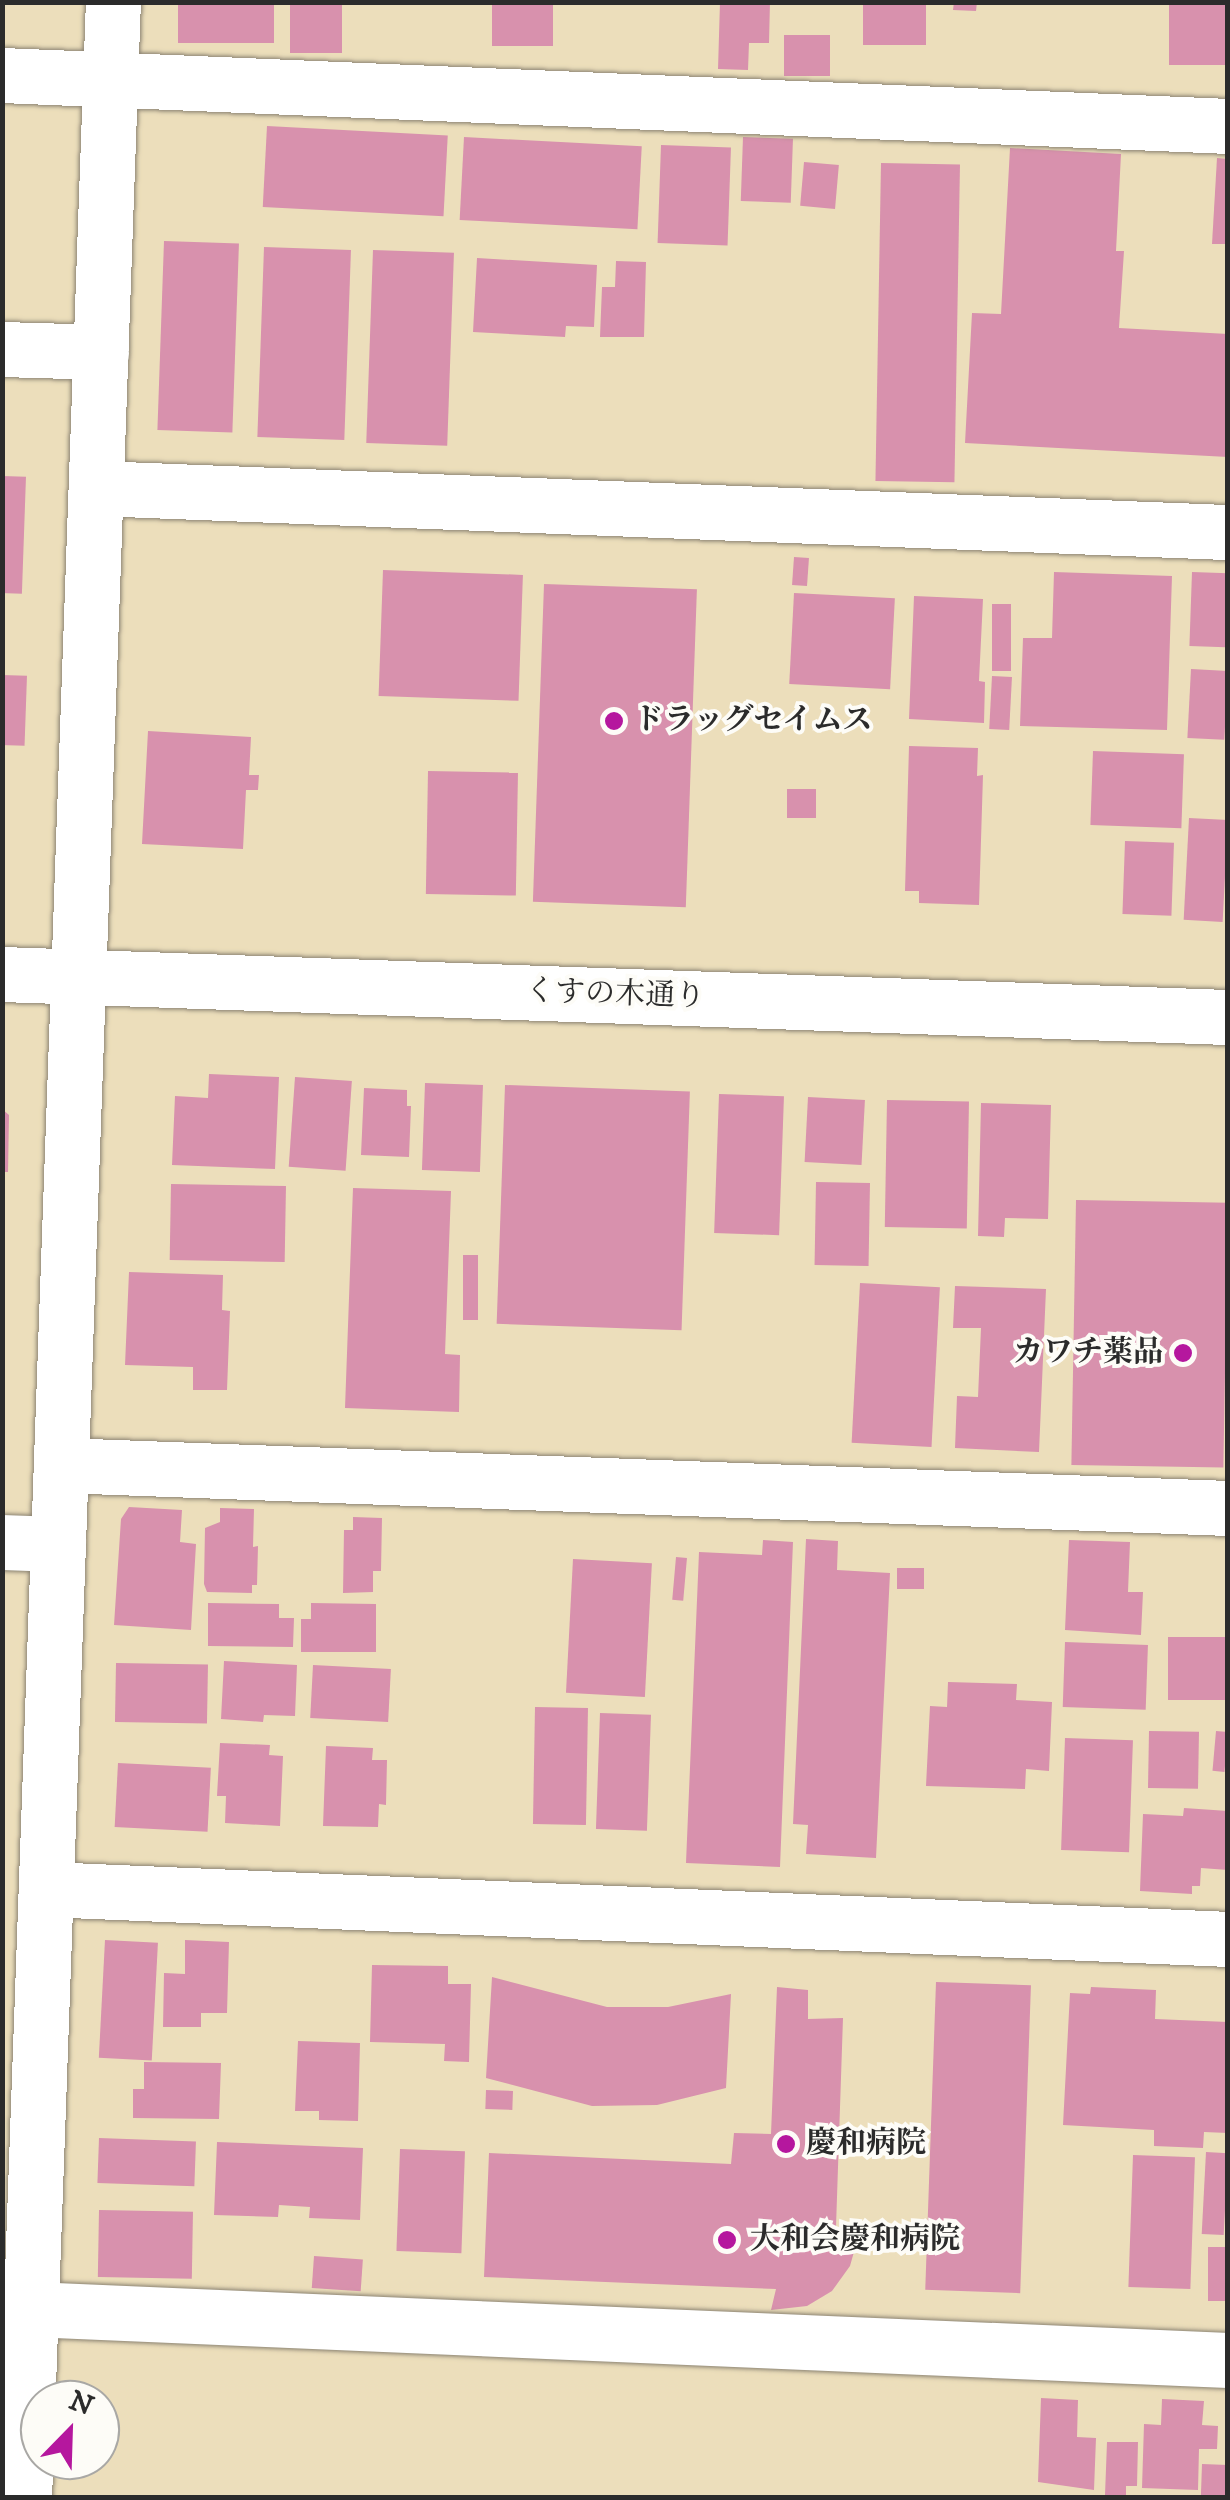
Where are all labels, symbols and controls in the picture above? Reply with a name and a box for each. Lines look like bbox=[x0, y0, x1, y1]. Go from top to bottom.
place label: ドラッグセイムス bbox=[634, 703, 874, 739]
marker: ドラッグセイムス bbox=[603, 710, 625, 732]
street label: くすの木通り bbox=[524, 974, 706, 1016]
place label: カワチ薬品 bbox=[1013, 1335, 1163, 1371]
marker: カワチ薬品 bbox=[1172, 1342, 1194, 1364]
place label: 慶和病院 bbox=[806, 2126, 926, 2162]
marker: 慶和病院 bbox=[775, 2133, 797, 2155]
place label: 大和会慶和病院 bbox=[750, 2222, 960, 2258]
marker: 大和会慶和病院 bbox=[714, 2227, 740, 2253]
north arrow bbox=[20, 2380, 120, 2480]
text: N bbox=[64, 2383, 99, 2424]

